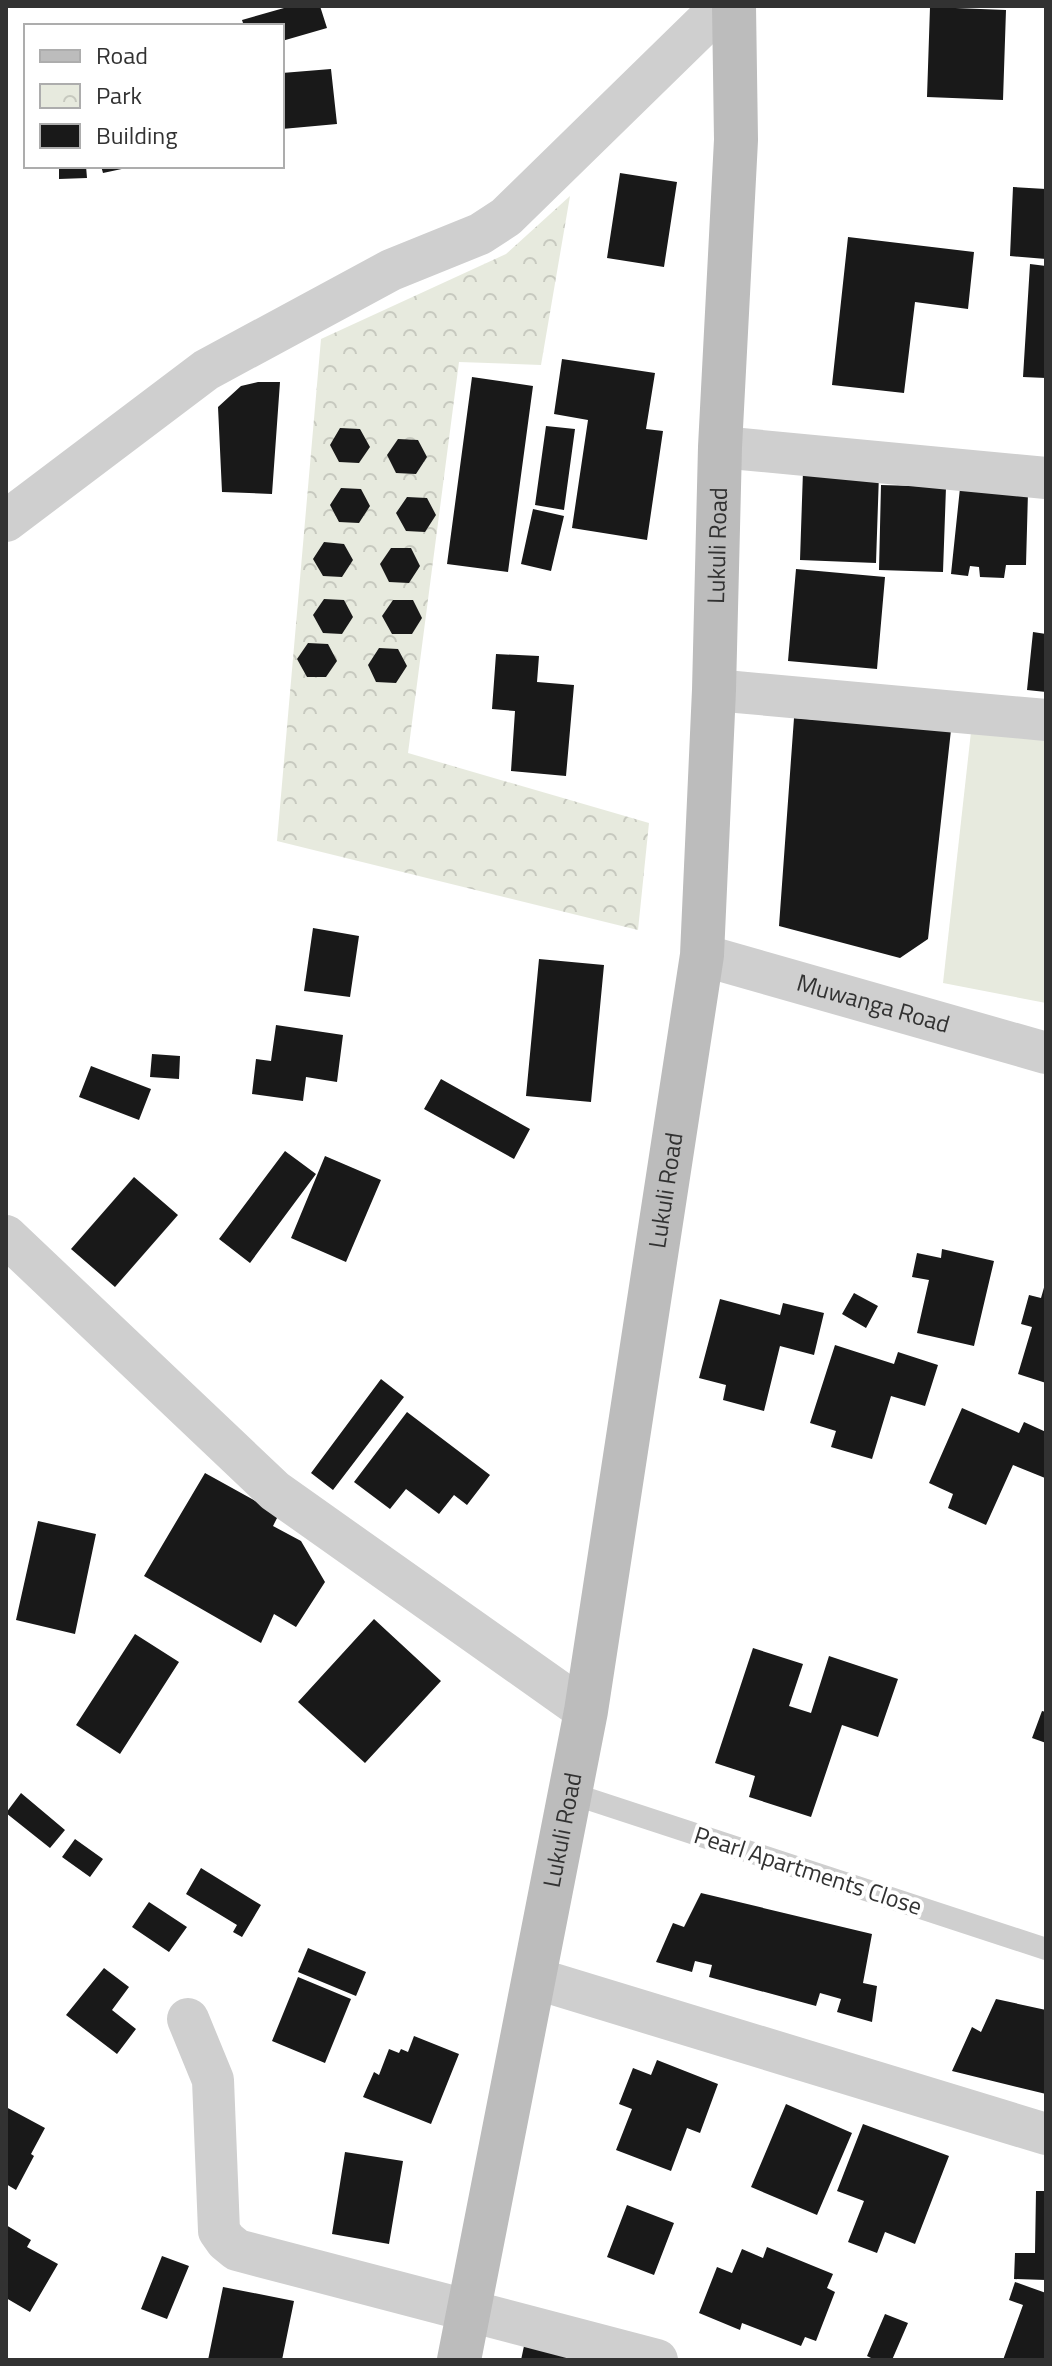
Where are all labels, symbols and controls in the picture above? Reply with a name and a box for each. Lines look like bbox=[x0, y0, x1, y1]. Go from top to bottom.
legend bbox=[24, 24, 284, 168]
text: Road bbox=[96, 37, 148, 73]
text: Park bbox=[96, 77, 142, 113]
text: Building bbox=[96, 117, 178, 153]
street label: Lukuli Road bbox=[697, 487, 736, 604]
street label: Muwanga Road bbox=[793, 964, 954, 1042]
street label: Lukuli Road bbox=[638, 1130, 692, 1251]
street label: Lukuli Road bbox=[533, 1769, 591, 1890]
street label: Pearl Apartments Close bbox=[690, 1816, 927, 1924]

